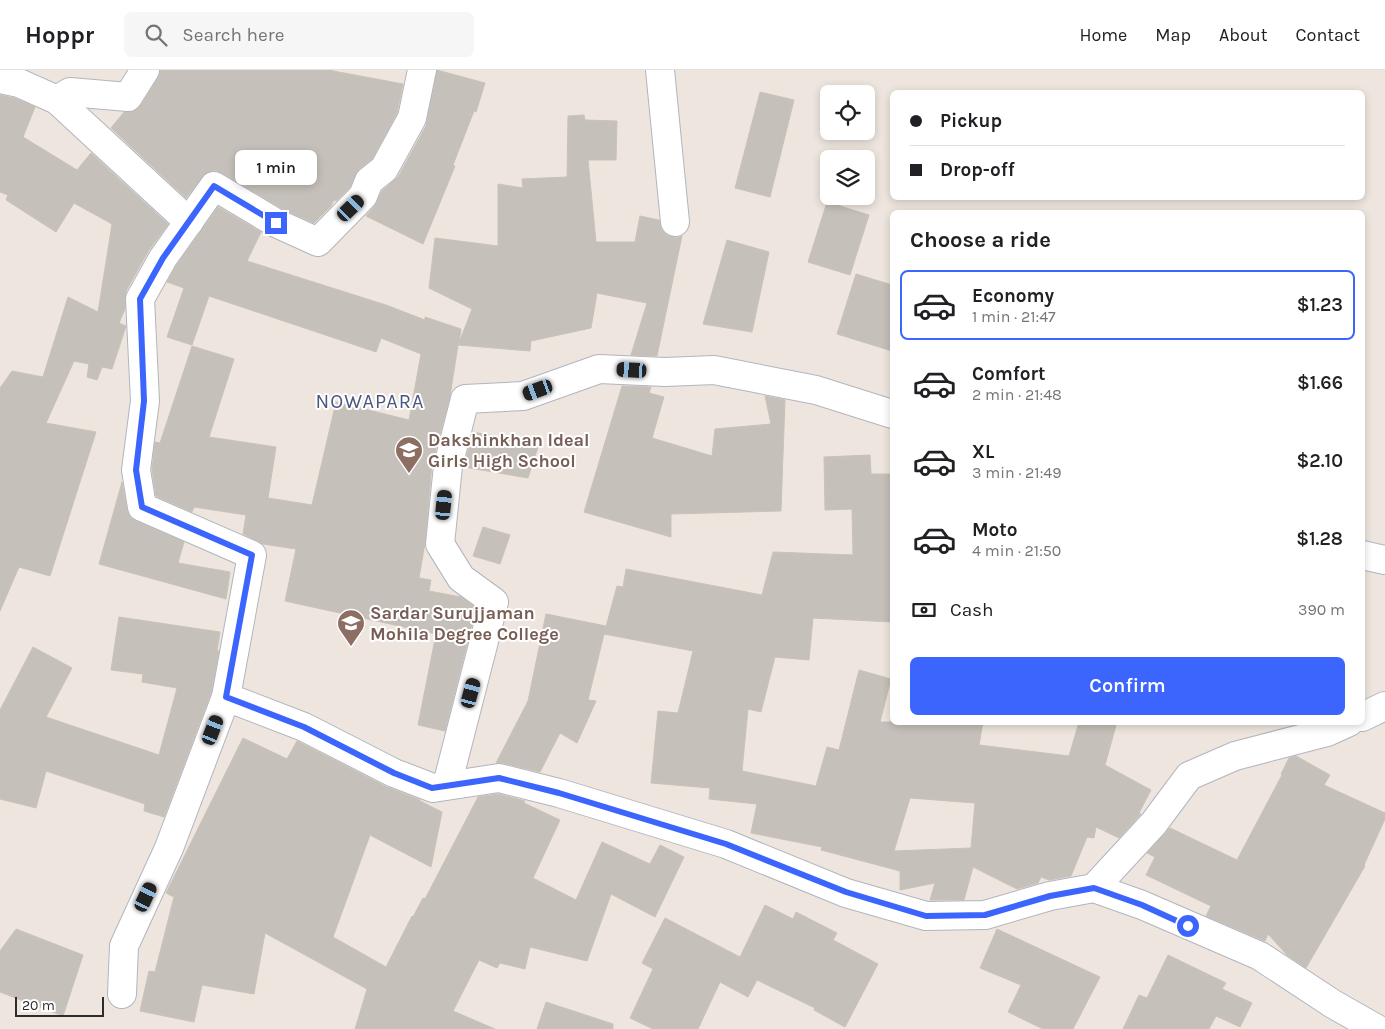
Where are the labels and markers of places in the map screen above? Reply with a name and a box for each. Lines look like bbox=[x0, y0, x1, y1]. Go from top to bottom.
place label: Dakshinkhan Ideal Girls High School bbox=[428, 429, 590, 472]
school or university icon: Dakshinkhan Ideal Girls High School bbox=[394, 435, 424, 474]
place label: Sardar Surujjaman Mohila Degree College bbox=[370, 602, 559, 645]
school or university icon: Sardar Surujjaman Mohila Degree College bbox=[336, 608, 366, 647]

